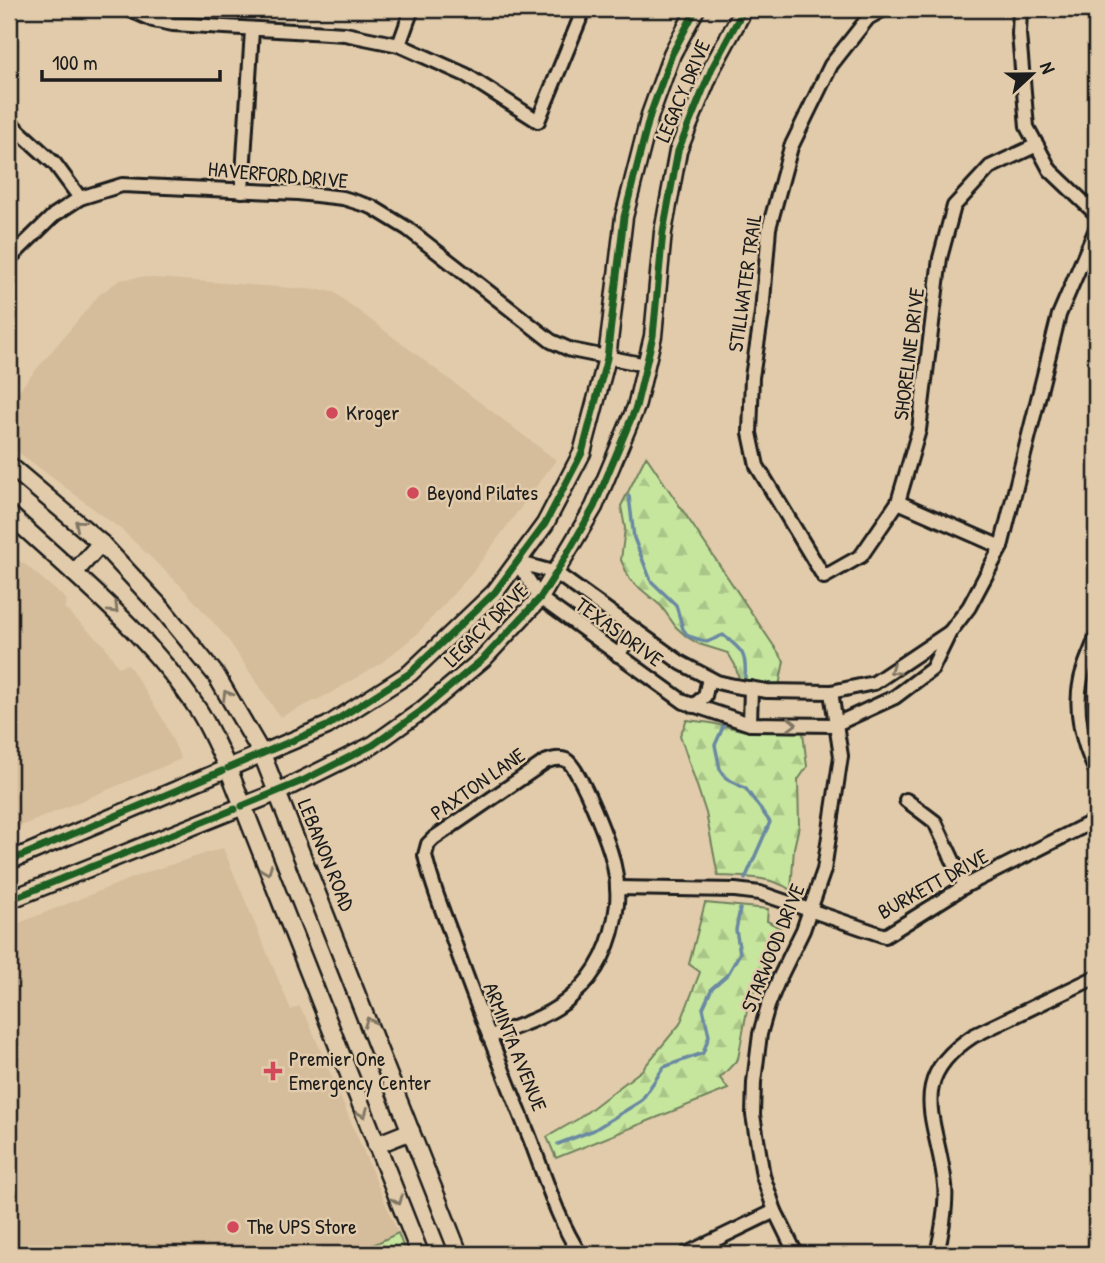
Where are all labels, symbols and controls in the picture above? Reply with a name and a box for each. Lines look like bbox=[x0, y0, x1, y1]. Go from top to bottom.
street label: LEGACY DRIVE bbox=[648, 35, 717, 146]
scale bar bbox=[42, 38, 220, 82]
north arrow bbox=[996, 38, 1066, 108]
text: 100 m bbox=[52, 48, 98, 77]
text: N bbox=[1034, 58, 1062, 77]
street label: HAVERFORD DRIVE bbox=[207, 154, 349, 195]
street label: STILLWATER TRAIL bbox=[720, 212, 769, 354]
street label: SHORELINE DRIVE bbox=[886, 286, 931, 422]
place label: Kroger bbox=[346, 398, 399, 427]
marker: Kroger bbox=[324, 405, 340, 421]
place label: Beyond Pilates bbox=[427, 478, 538, 507]
marker: Beyond Pilates bbox=[405, 485, 421, 501]
one-way arrow bbox=[74, 520, 87, 532]
street label: LEGACY DRIVE bbox=[437, 576, 534, 673]
street label: TEXAS DRIVE bbox=[570, 590, 669, 673]
one-way arrow bbox=[106, 600, 119, 613]
one-way arrow bbox=[888, 661, 901, 674]
one-way arrow bbox=[223, 690, 236, 703]
one-way arrow bbox=[787, 717, 798, 732]
street label: PAXTON LANE bbox=[425, 740, 531, 827]
street label: LEBANON ROAD bbox=[291, 795, 362, 915]
street label: BURKETT DRIVE bbox=[872, 841, 993, 926]
one-way arrow bbox=[259, 863, 273, 875]
street label: STARWOOD DRIVE bbox=[734, 879, 811, 1016]
street label: ARMINTA AVENUE bbox=[476, 978, 555, 1116]
one-way arrow bbox=[363, 1016, 377, 1028]
place label: Premier One Emergency Center bbox=[289, 1044, 431, 1097]
marker: Premier One Emergency Center bbox=[263, 1061, 283, 1081]
one-way arrow bbox=[354, 1106, 368, 1118]
one-way arrow bbox=[389, 1193, 403, 1205]
place label: The UPS Store bbox=[247, 1212, 357, 1241]
marker: The UPS Store bbox=[225, 1219, 241, 1235]

